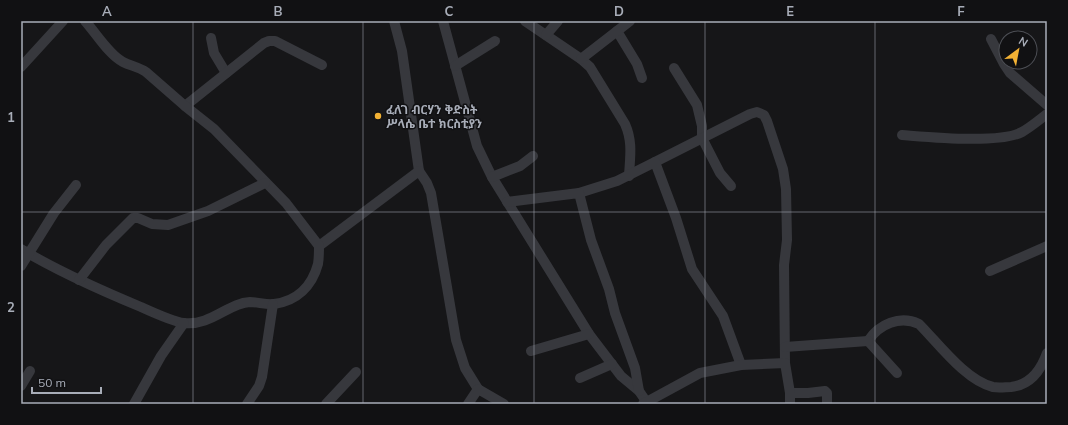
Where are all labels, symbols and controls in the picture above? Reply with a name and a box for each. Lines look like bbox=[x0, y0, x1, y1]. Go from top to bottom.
text: A bbox=[102, 3, 112, 19]
text: B bbox=[274, 3, 283, 19]
text: C bbox=[445, 3, 454, 19]
text: D bbox=[614, 3, 624, 19]
text: E bbox=[786, 3, 794, 19]
text: F bbox=[957, 3, 965, 19]
north arrow bbox=[998, 30, 1038, 70]
text: N bbox=[1016, 33, 1031, 50]
place label: ፈለገ ብርሃን ቅድስት ሥላሴ ቤተ ክርስቲያን bbox=[386, 102, 482, 131]
text: 1 bbox=[7, 109, 15, 125]
marker: ፈለገ ብርሃን ቅድስት ሥላሴ ቤተ ክርስቲያን bbox=[373, 111, 383, 121]
text: 2 bbox=[7, 299, 15, 315]
scale bar bbox=[32, 369, 101, 395]
text: 50 m bbox=[38, 375, 66, 390]

